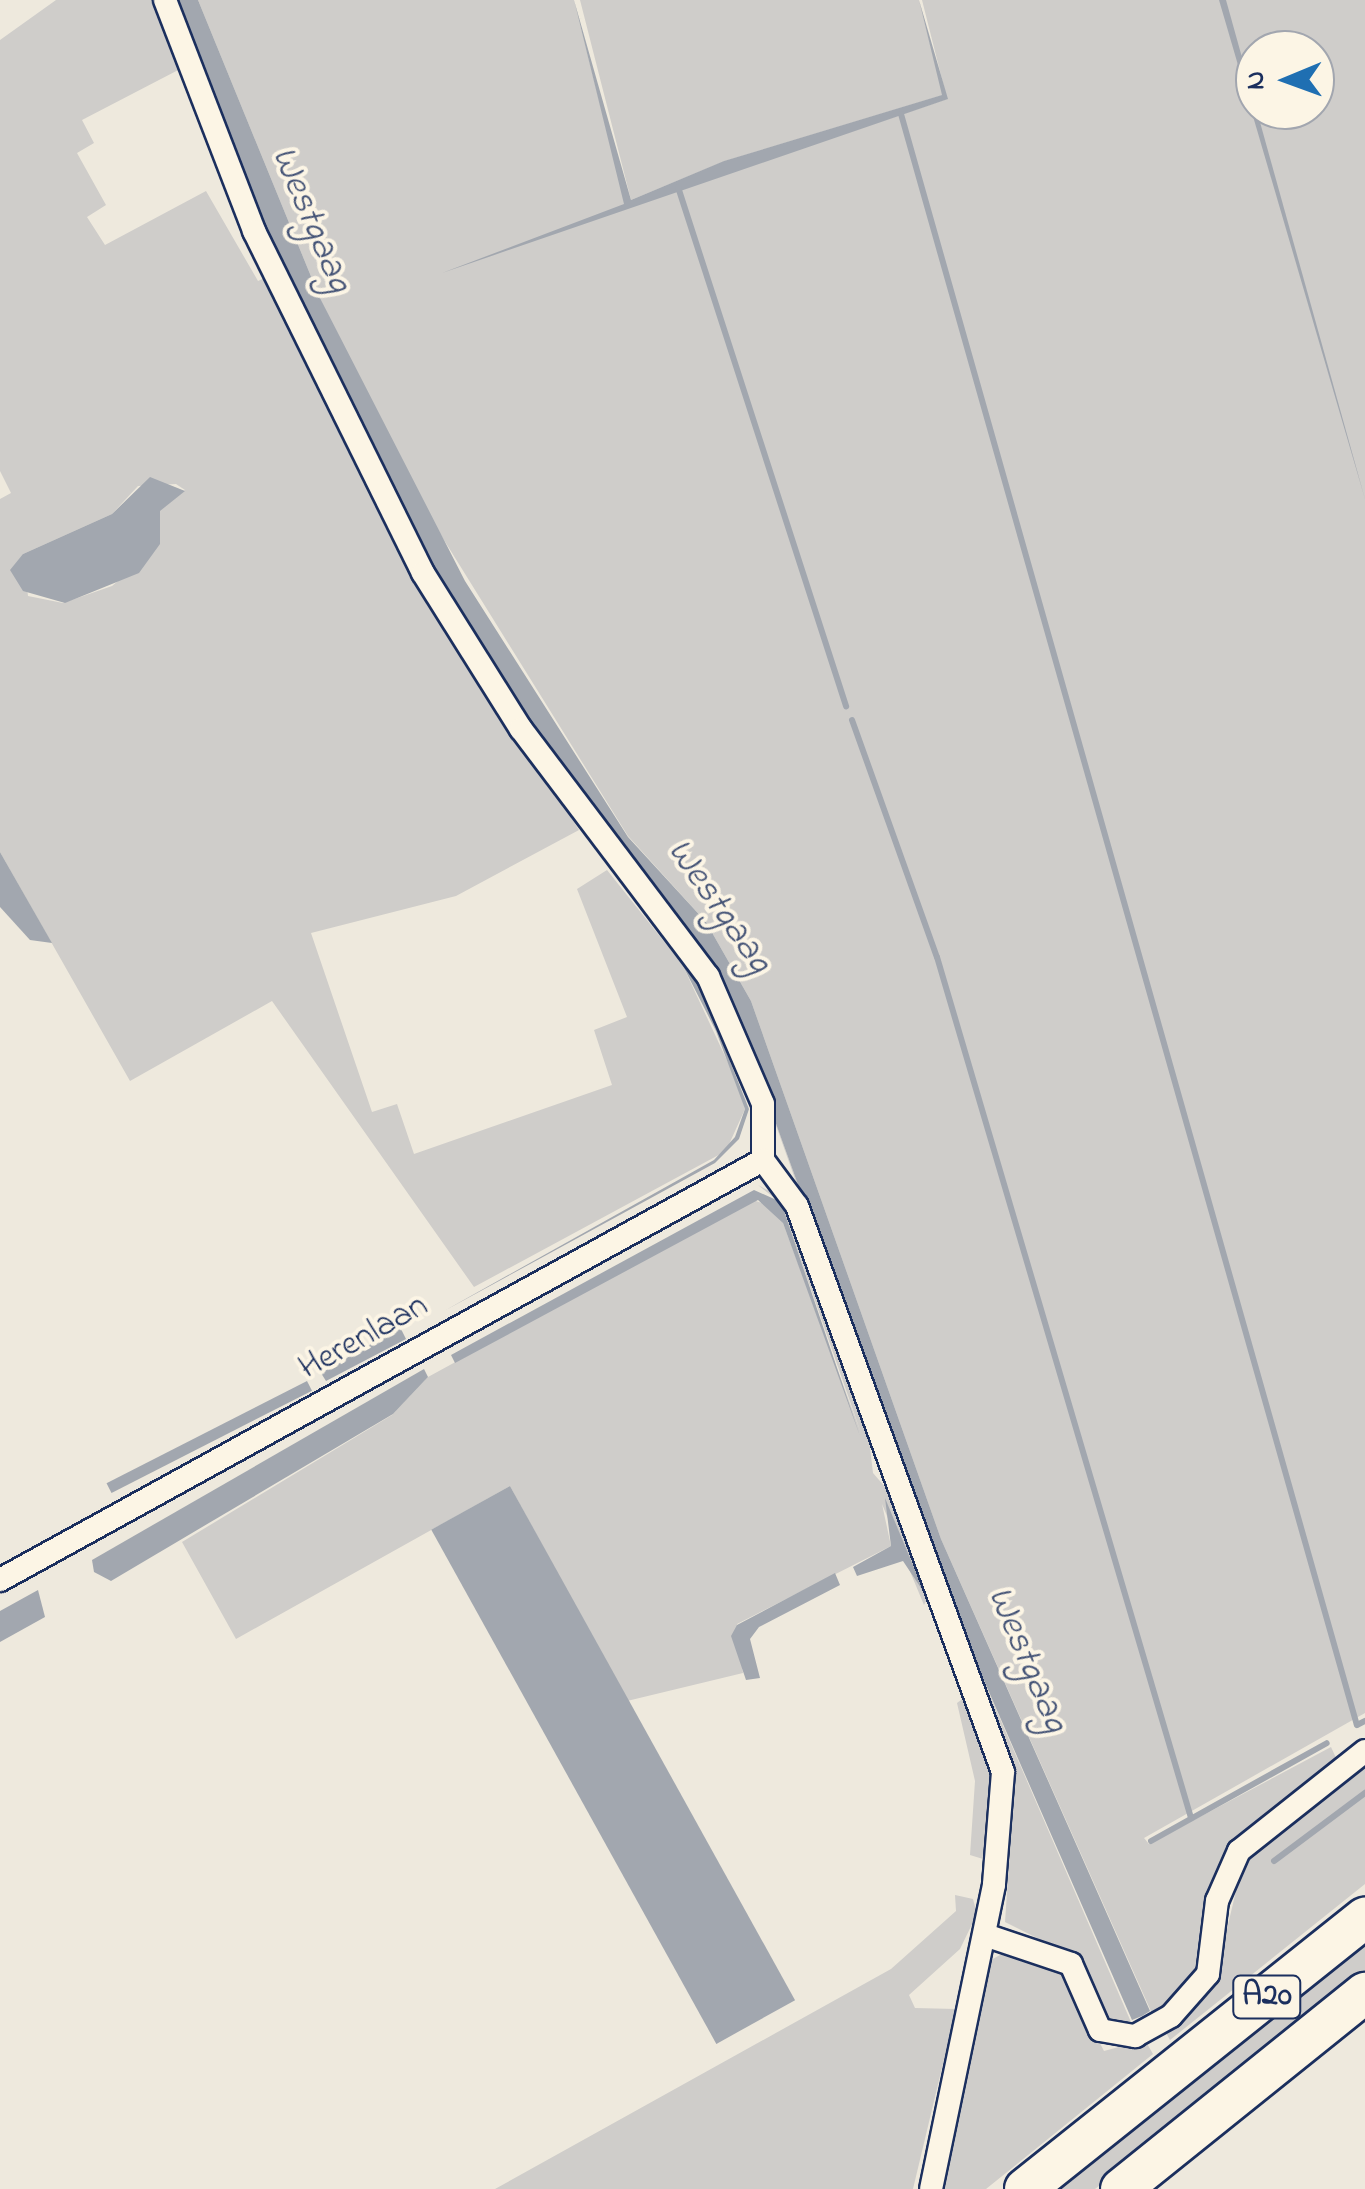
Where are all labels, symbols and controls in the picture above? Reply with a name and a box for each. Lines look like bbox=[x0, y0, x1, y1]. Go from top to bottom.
north arrow bbox=[1235, 30, 1335, 130]
text: N bbox=[1236, 71, 1277, 90]
water label: Westgaag bbox=[259, 140, 361, 300]
water label: Westgaag bbox=[655, 831, 781, 983]
street label: Herenlaan bbox=[292, 1286, 436, 1390]
water label: Westgaag bbox=[975, 1580, 1077, 1740]
road number: A20 bbox=[1232, 1970, 1302, 2024]

